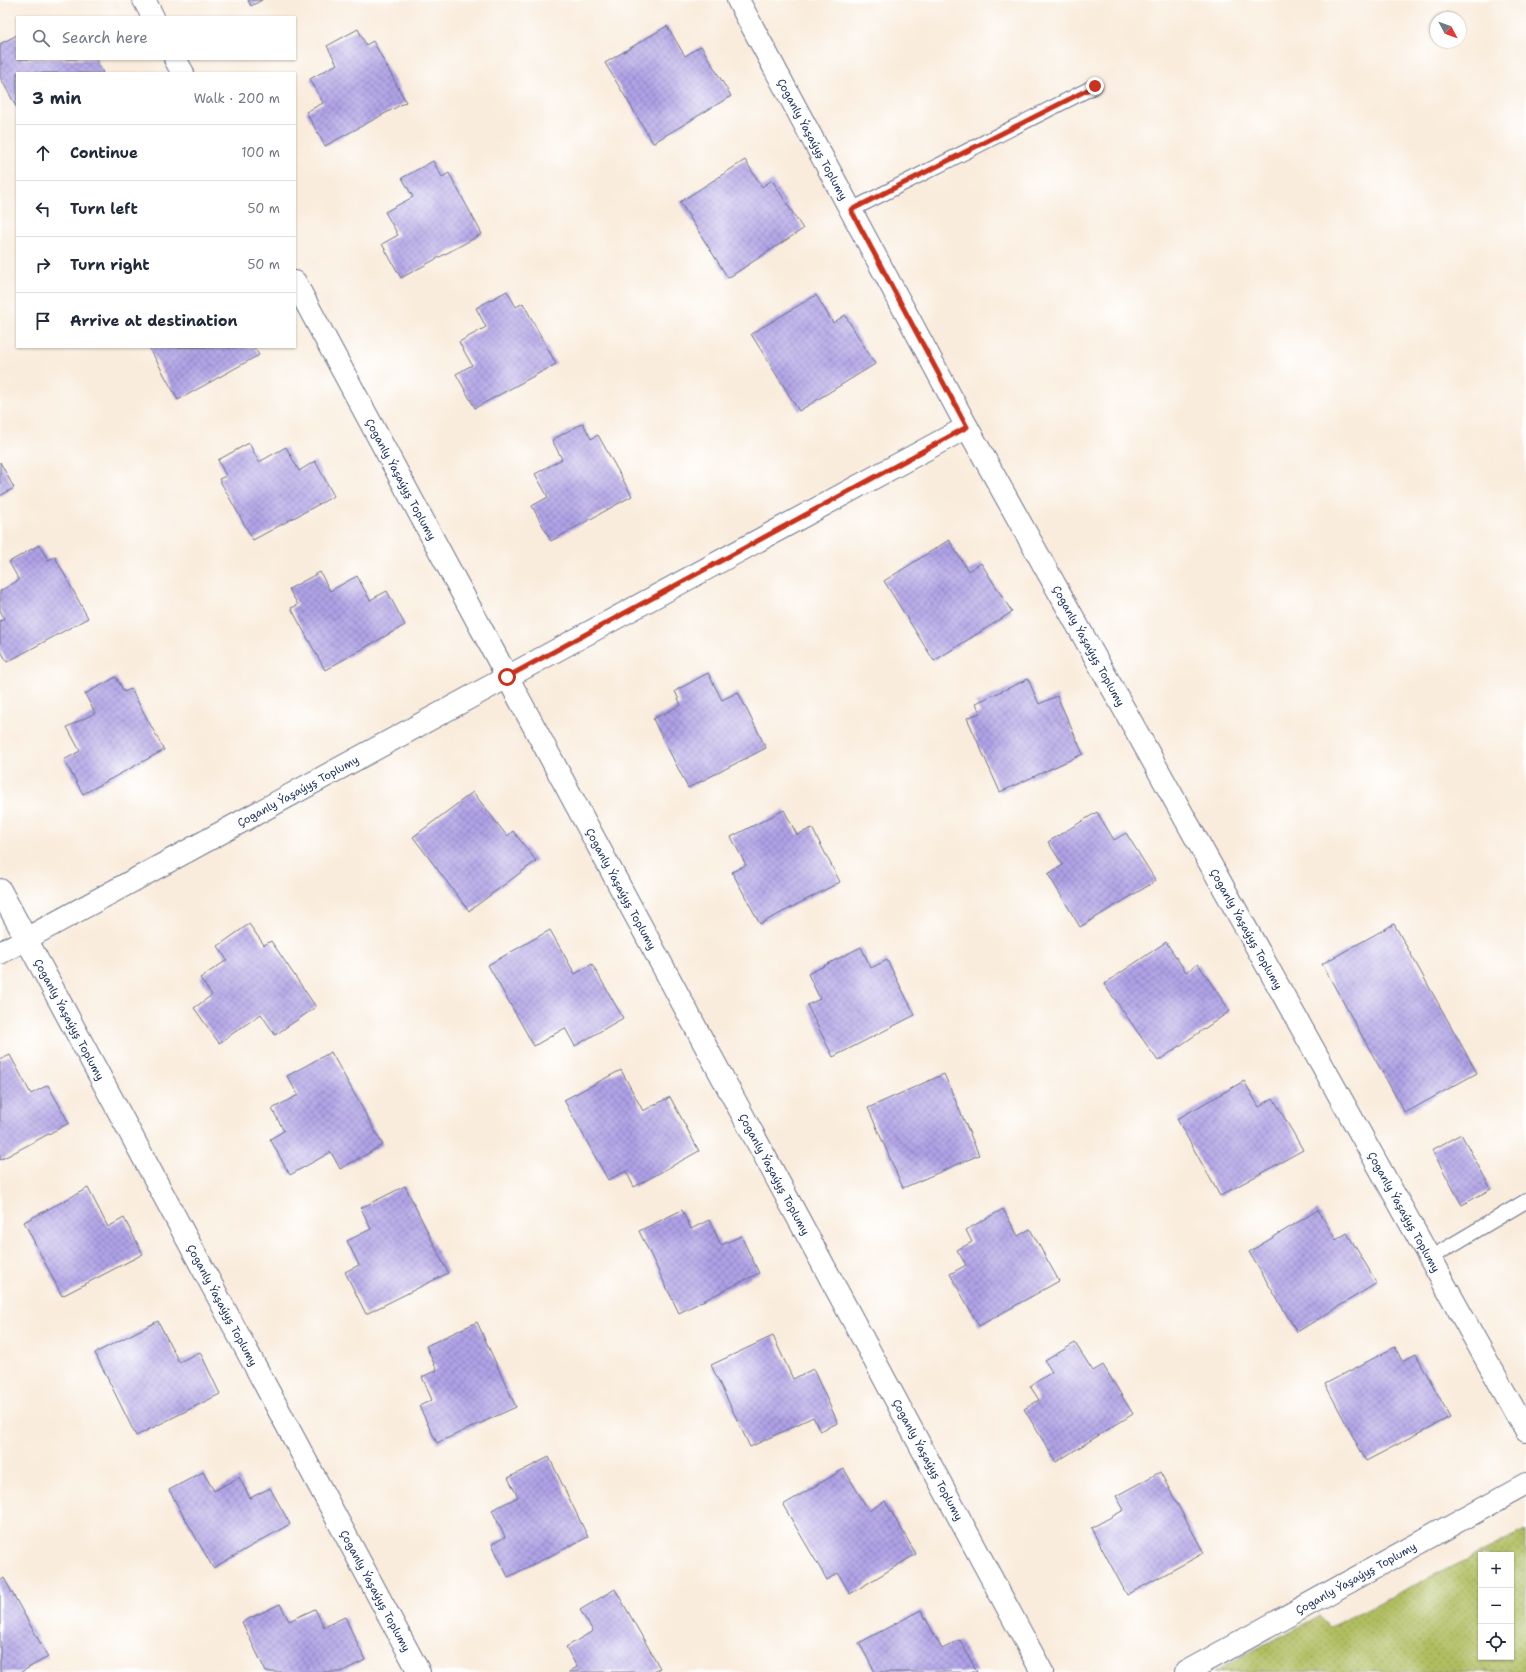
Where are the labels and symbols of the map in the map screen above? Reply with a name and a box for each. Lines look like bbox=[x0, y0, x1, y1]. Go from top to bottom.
north arrow bbox=[1430, 12, 1466, 48]
street label: Çoganly Ýaşaýyş Toplumy bbox=[774, 76, 851, 203]
route end bbox=[1086, 77, 1104, 95]
street label: Çoganly Ýaşaýyş Toplumy bbox=[362, 416, 440, 543]
street label: Çoganly Ýaşaýyş Toplumy bbox=[1049, 583, 1128, 709]
route start bbox=[498, 668, 516, 686]
street label: Çoganly Ýaşaýyş Toplumy bbox=[234, 752, 361, 830]
street label: Çoganly Ýaşaýyş Toplumy bbox=[582, 825, 660, 952]
street label: Çoganly Ýaşaýyş Toplumy bbox=[1207, 866, 1286, 992]
street label: Çoganly Ýaşaýyş Toplumy bbox=[31, 956, 108, 1083]
street label: Çoganly Ýaşaýyş Toplumy bbox=[736, 1111, 813, 1238]
street label: Çoganly Ýaşaýyş Toplumy bbox=[1364, 1149, 1444, 1275]
street label: Çoganly Ýaşaýyş Toplumy bbox=[184, 1242, 261, 1369]
street label: Çoganly Ýaşaýyş Toplumy bbox=[889, 1396, 967, 1523]
street label: Çoganly Ýaşaýyş Toplumy bbox=[337, 1527, 414, 1654]
street label: Çoganly Ýaşaýyş Toplumy bbox=[1293, 1539, 1419, 1618]

